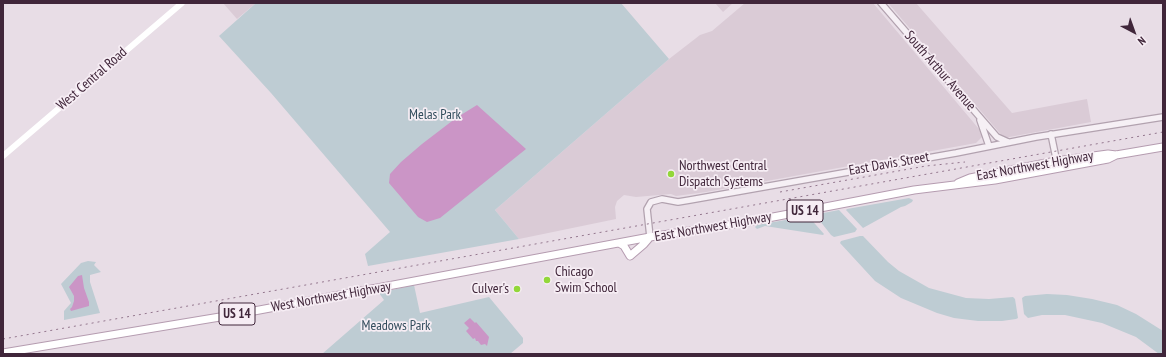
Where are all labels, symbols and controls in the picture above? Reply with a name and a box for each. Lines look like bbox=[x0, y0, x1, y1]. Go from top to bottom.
north arrow bbox=[1114, 12, 1154, 52]
street label: South Arthur Avenue bbox=[901, 28, 979, 114]
text: N bbox=[1135, 34, 1149, 48]
street label: West Central Road bbox=[53, 44, 131, 114]
park label: Melas Park bbox=[409, 107, 461, 123]
street label: East Northwest Highway bbox=[975, 147, 1095, 185]
street label: East Davis Street bbox=[848, 149, 930, 179]
place label: Northwest Central Dispatch Systems bbox=[679, 158, 767, 190]
marker: Northwest Central Dispatch Systems bbox=[666, 169, 676, 179]
road number: US 14 bbox=[787, 200, 823, 222]
street label: East Northwest Highway bbox=[653, 208, 773, 246]
place label: Chicago Swim School bbox=[555, 264, 617, 296]
marker: Chicago Swim School bbox=[542, 275, 552, 285]
street label: West Northwest Highway bbox=[270, 278, 392, 316]
place label: Culver's bbox=[472, 281, 509, 297]
marker: Culver's bbox=[512, 284, 522, 294]
road number: US 14 bbox=[219, 303, 255, 325]
park label: Meadows Park bbox=[361, 318, 431, 334]

